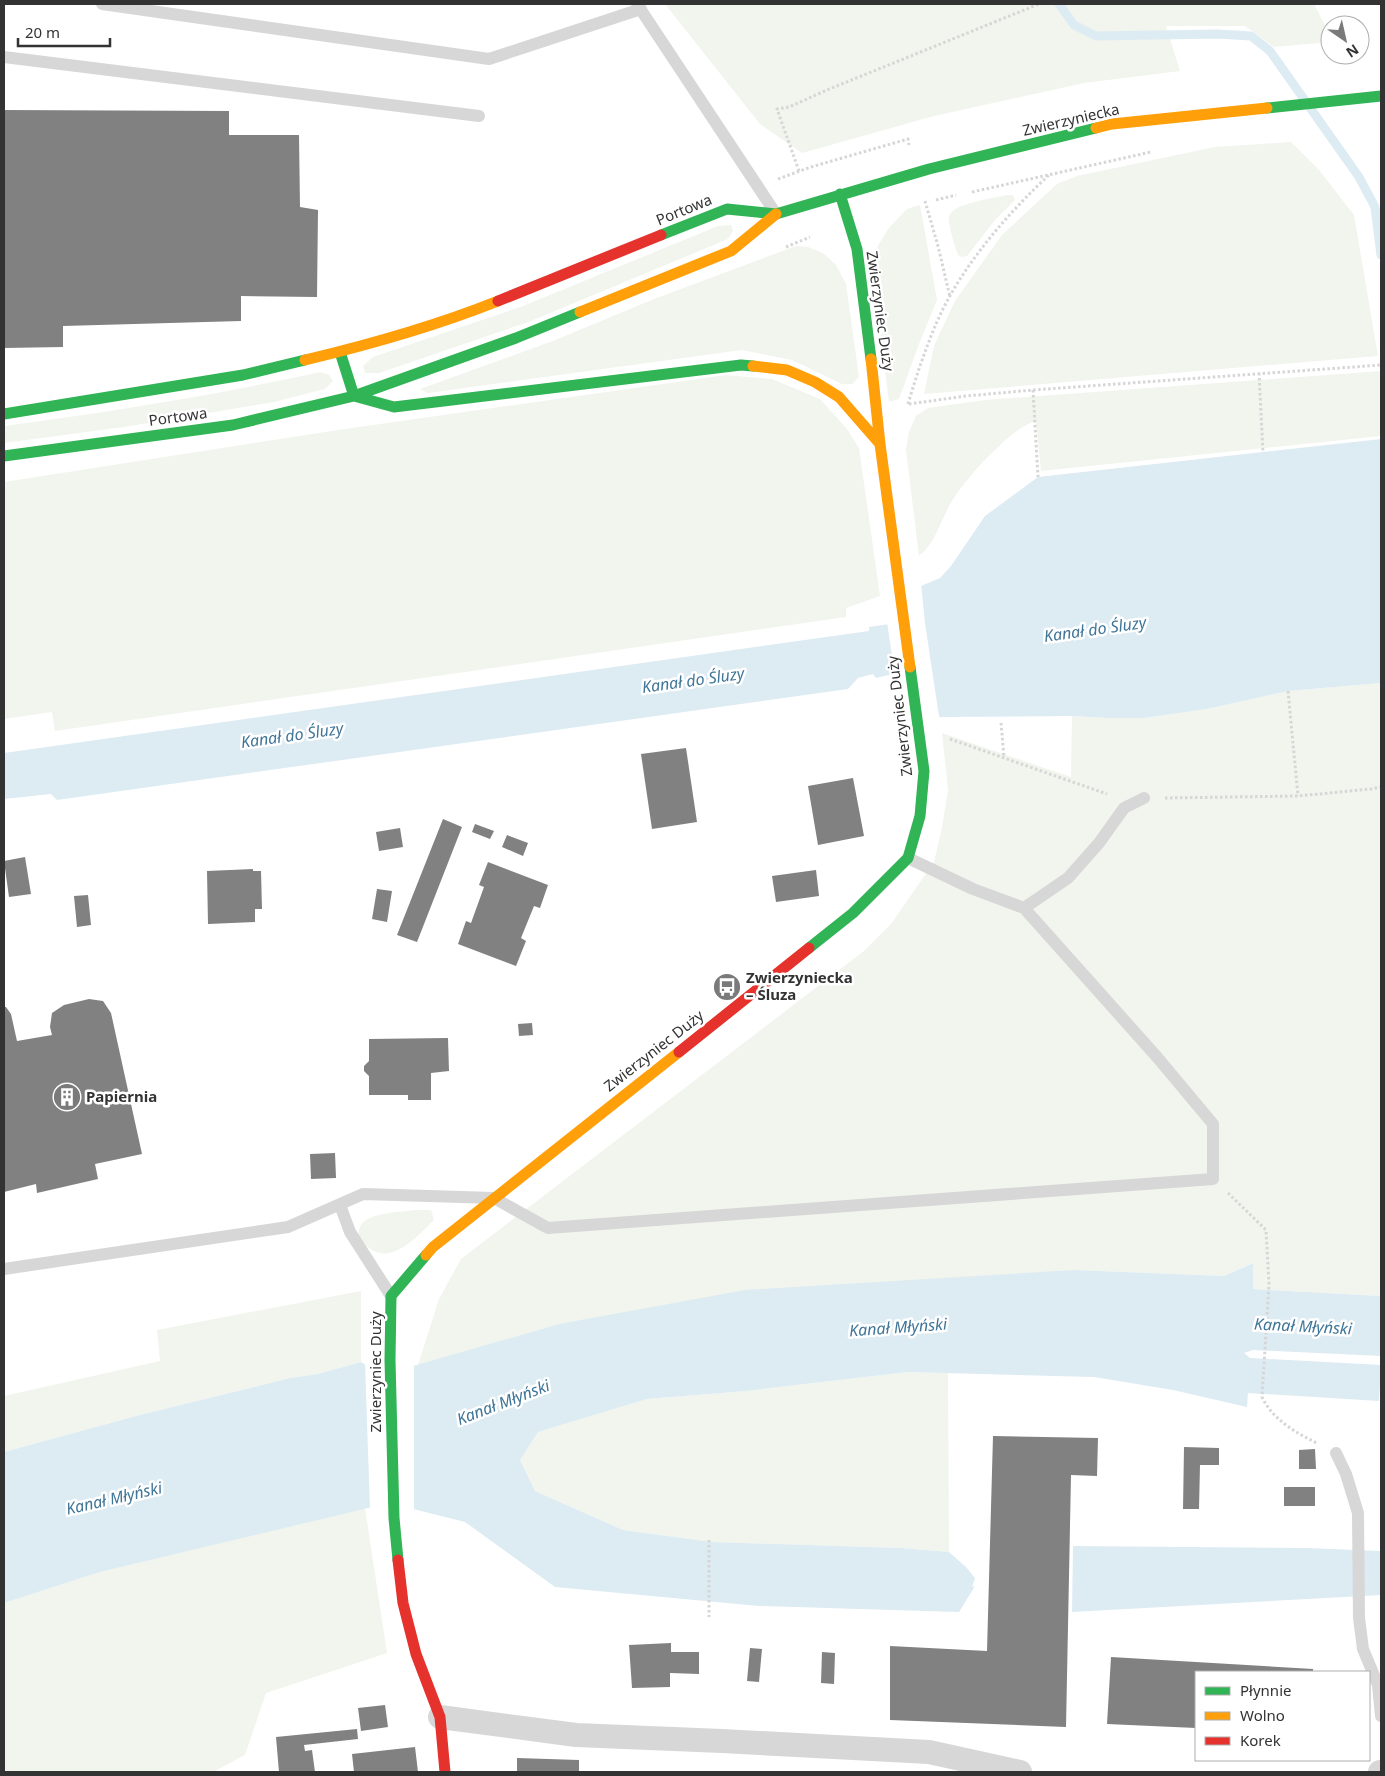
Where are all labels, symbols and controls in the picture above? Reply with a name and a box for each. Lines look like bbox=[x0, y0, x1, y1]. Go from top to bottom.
scale bar bbox=[18, 15, 110, 47]
north arrow bbox=[1320, 15, 1370, 65]
text: 20 m bbox=[25, 22, 60, 42]
text: N bbox=[1343, 40, 1363, 62]
street label: Zwierzyniecka bbox=[1020, 98, 1121, 140]
street label: Portowa bbox=[653, 189, 715, 229]
street label: Zwierzyniec Duży bbox=[863, 249, 899, 373]
street label: Portowa bbox=[147, 402, 208, 430]
water label: Kanał do Śluzy bbox=[1042, 611, 1149, 647]
street label: Zwierzyniec Duży bbox=[882, 654, 916, 777]
water label: Kanał do Śluzy bbox=[640, 662, 747, 698]
water label: Kanał do Śluzy bbox=[239, 717, 346, 753]
place label: Zwierzyniecka – Śluza bbox=[746, 967, 853, 1004]
bus stop icon: Zwierzyniecka – Śluza bbox=[712, 972, 742, 1002]
street label: Zwierzyniec Duży bbox=[599, 1005, 708, 1095]
building icon: Papiernia bbox=[52, 1082, 82, 1112]
place label: Papiernia bbox=[86, 1086, 157, 1106]
street label: Zwierzyniec Duży bbox=[365, 1311, 385, 1433]
water label: Kanał Młyński bbox=[1253, 1312, 1353, 1340]
water label: Kanał Młyński bbox=[848, 1313, 949, 1341]
water label: Kanał Młyński bbox=[453, 1374, 553, 1430]
water label: Kanał Młyński bbox=[64, 1476, 165, 1520]
legend bbox=[1195, 1671, 1370, 1761]
text: Płynnie bbox=[1240, 1680, 1291, 1700]
text: Wolno bbox=[1240, 1705, 1285, 1725]
text: Korek bbox=[1240, 1730, 1281, 1750]

